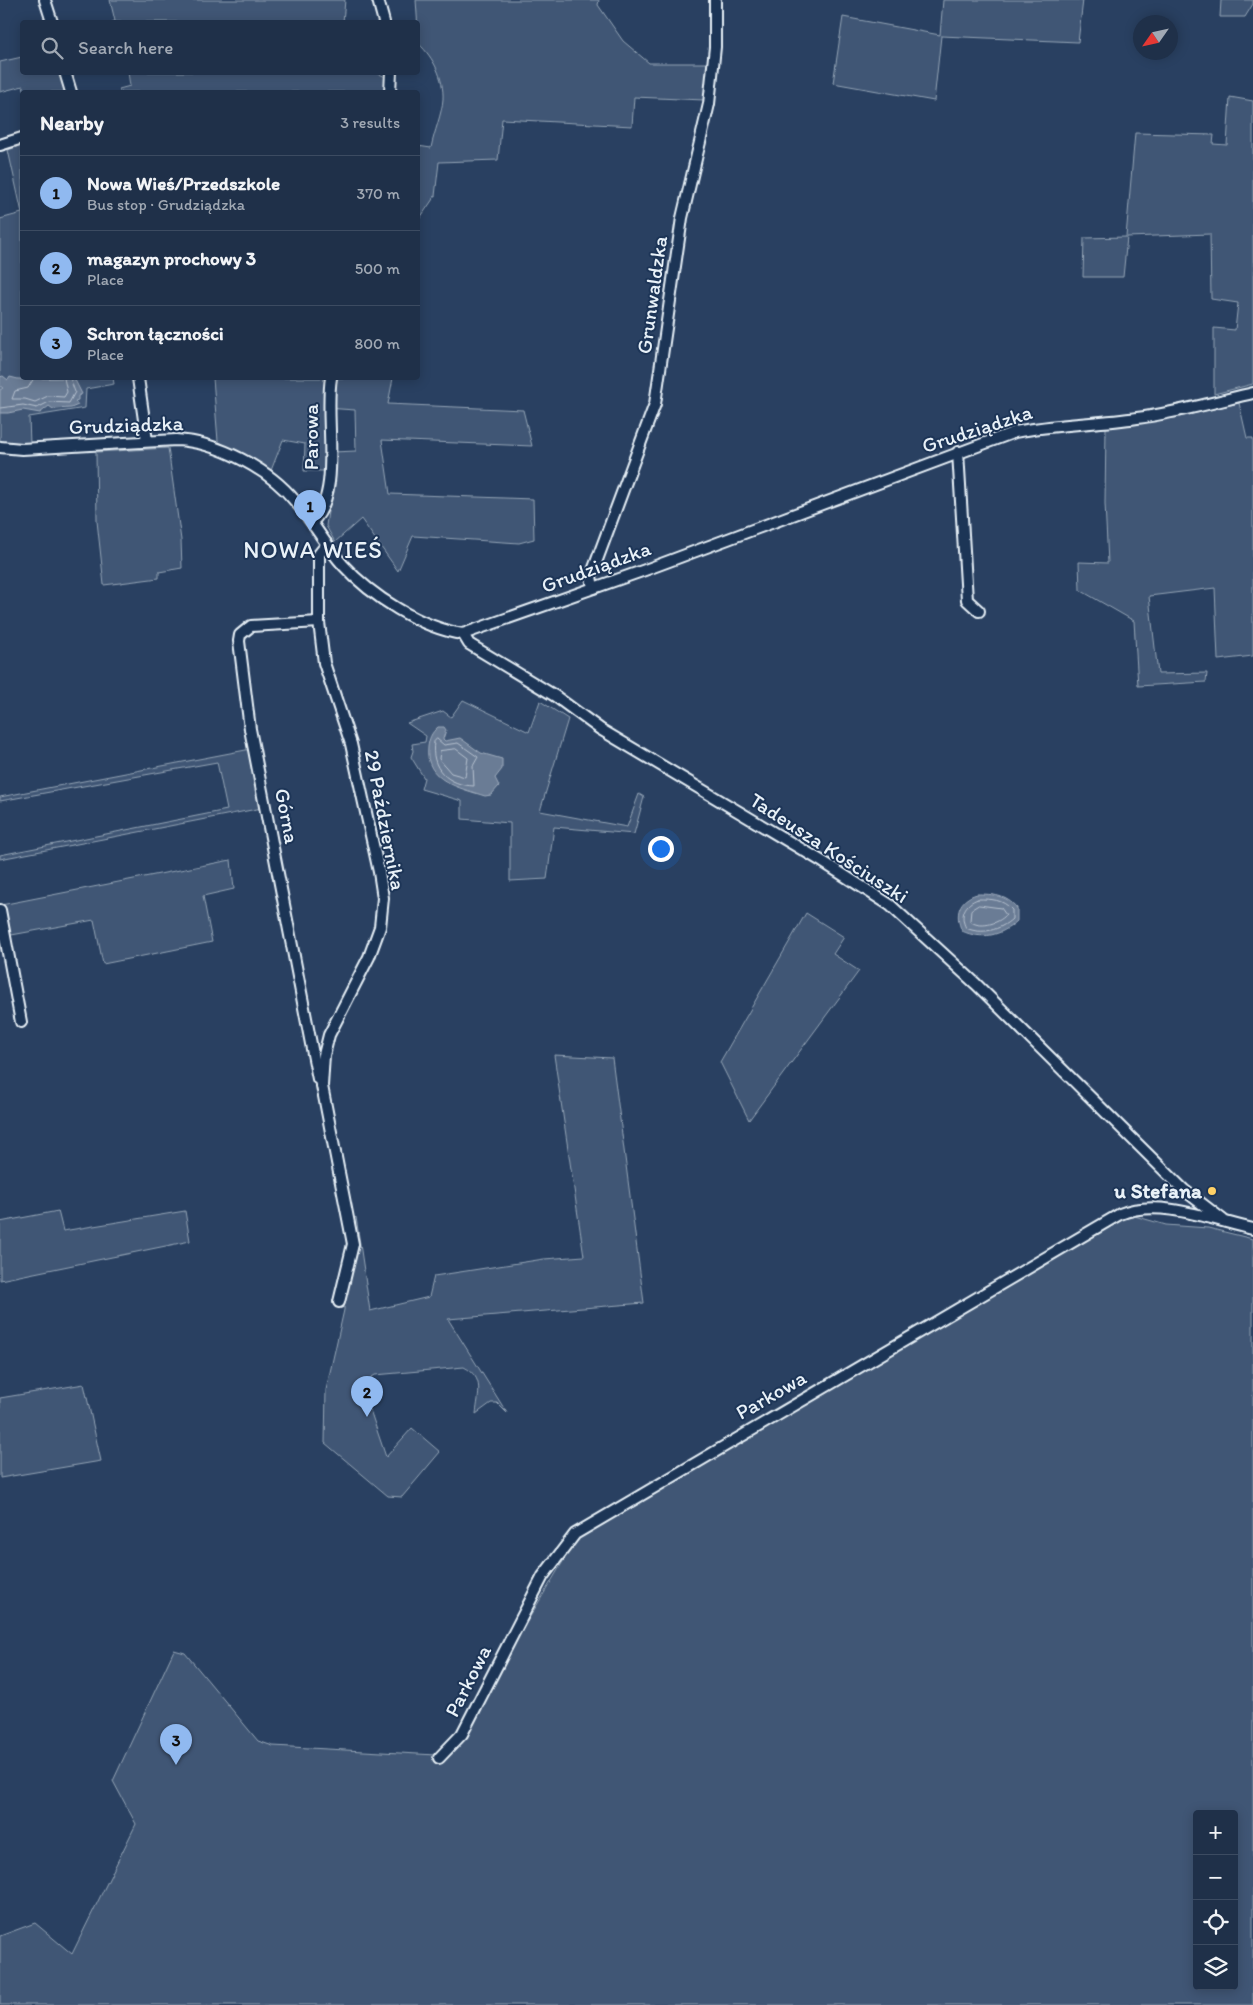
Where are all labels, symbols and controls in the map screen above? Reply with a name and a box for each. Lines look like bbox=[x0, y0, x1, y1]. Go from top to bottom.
north arrow bbox=[1133, 15, 1178, 60]
search box bbox=[20, 20, 420, 75]
icon: search bbox=[38, 34, 66, 62]
text: Search here bbox=[78, 36, 173, 59]
text: Nearby bbox=[40, 110, 104, 135]
text: 3 results bbox=[340, 113, 400, 132]
text: Nowa Wieś/Przedszkole bbox=[87, 172, 280, 195]
text: 1 bbox=[52, 184, 60, 203]
text: 370 m bbox=[356, 184, 400, 203]
text: Bus stop · Grudziądzka bbox=[87, 195, 245, 214]
street label: Grunwaldzka bbox=[631, 234, 672, 356]
text: magazyn prochowy 3 bbox=[87, 247, 256, 270]
text: 2 bbox=[52, 259, 60, 278]
text: 500 m bbox=[355, 259, 400, 278]
text: Place bbox=[87, 270, 124, 289]
text: Schron łączności bbox=[87, 322, 224, 345]
text: 3 bbox=[52, 334, 60, 353]
text: 800 m bbox=[354, 334, 400, 353]
text: Place bbox=[87, 345, 124, 364]
street label: Grudziądzka bbox=[918, 399, 1035, 458]
street label: Parowa bbox=[298, 404, 323, 470]
street label: Grudziądzka bbox=[68, 410, 184, 439]
pin: 1 bbox=[294, 490, 326, 531]
district label: NOWA WIEŚ bbox=[243, 535, 383, 564]
street label: Grudziądzka bbox=[538, 535, 654, 598]
street label: 29 Października bbox=[360, 748, 411, 892]
street label: Górna bbox=[270, 786, 305, 846]
street label: Tadeusza Kościuszki bbox=[745, 787, 913, 908]
your location bbox=[648, 836, 674, 862]
place label: u Stefana bbox=[1113, 1178, 1203, 1203]
marker: u Stefana bbox=[1206, 1185, 1218, 1197]
street label: Parkowa bbox=[731, 1364, 810, 1425]
pin: 2 bbox=[351, 1376, 383, 1417]
street label: Parkowa bbox=[439, 1641, 496, 1721]
pin: 3 bbox=[160, 1724, 192, 1765]
map controls bbox=[1193, 1810, 1238, 1990]
button: + bbox=[1193, 1810, 1238, 1855]
button: − bbox=[1193, 1855, 1238, 1900]
button: locate bbox=[1193, 1900, 1238, 1945]
button: layers bbox=[1193, 1945, 1238, 1990]

